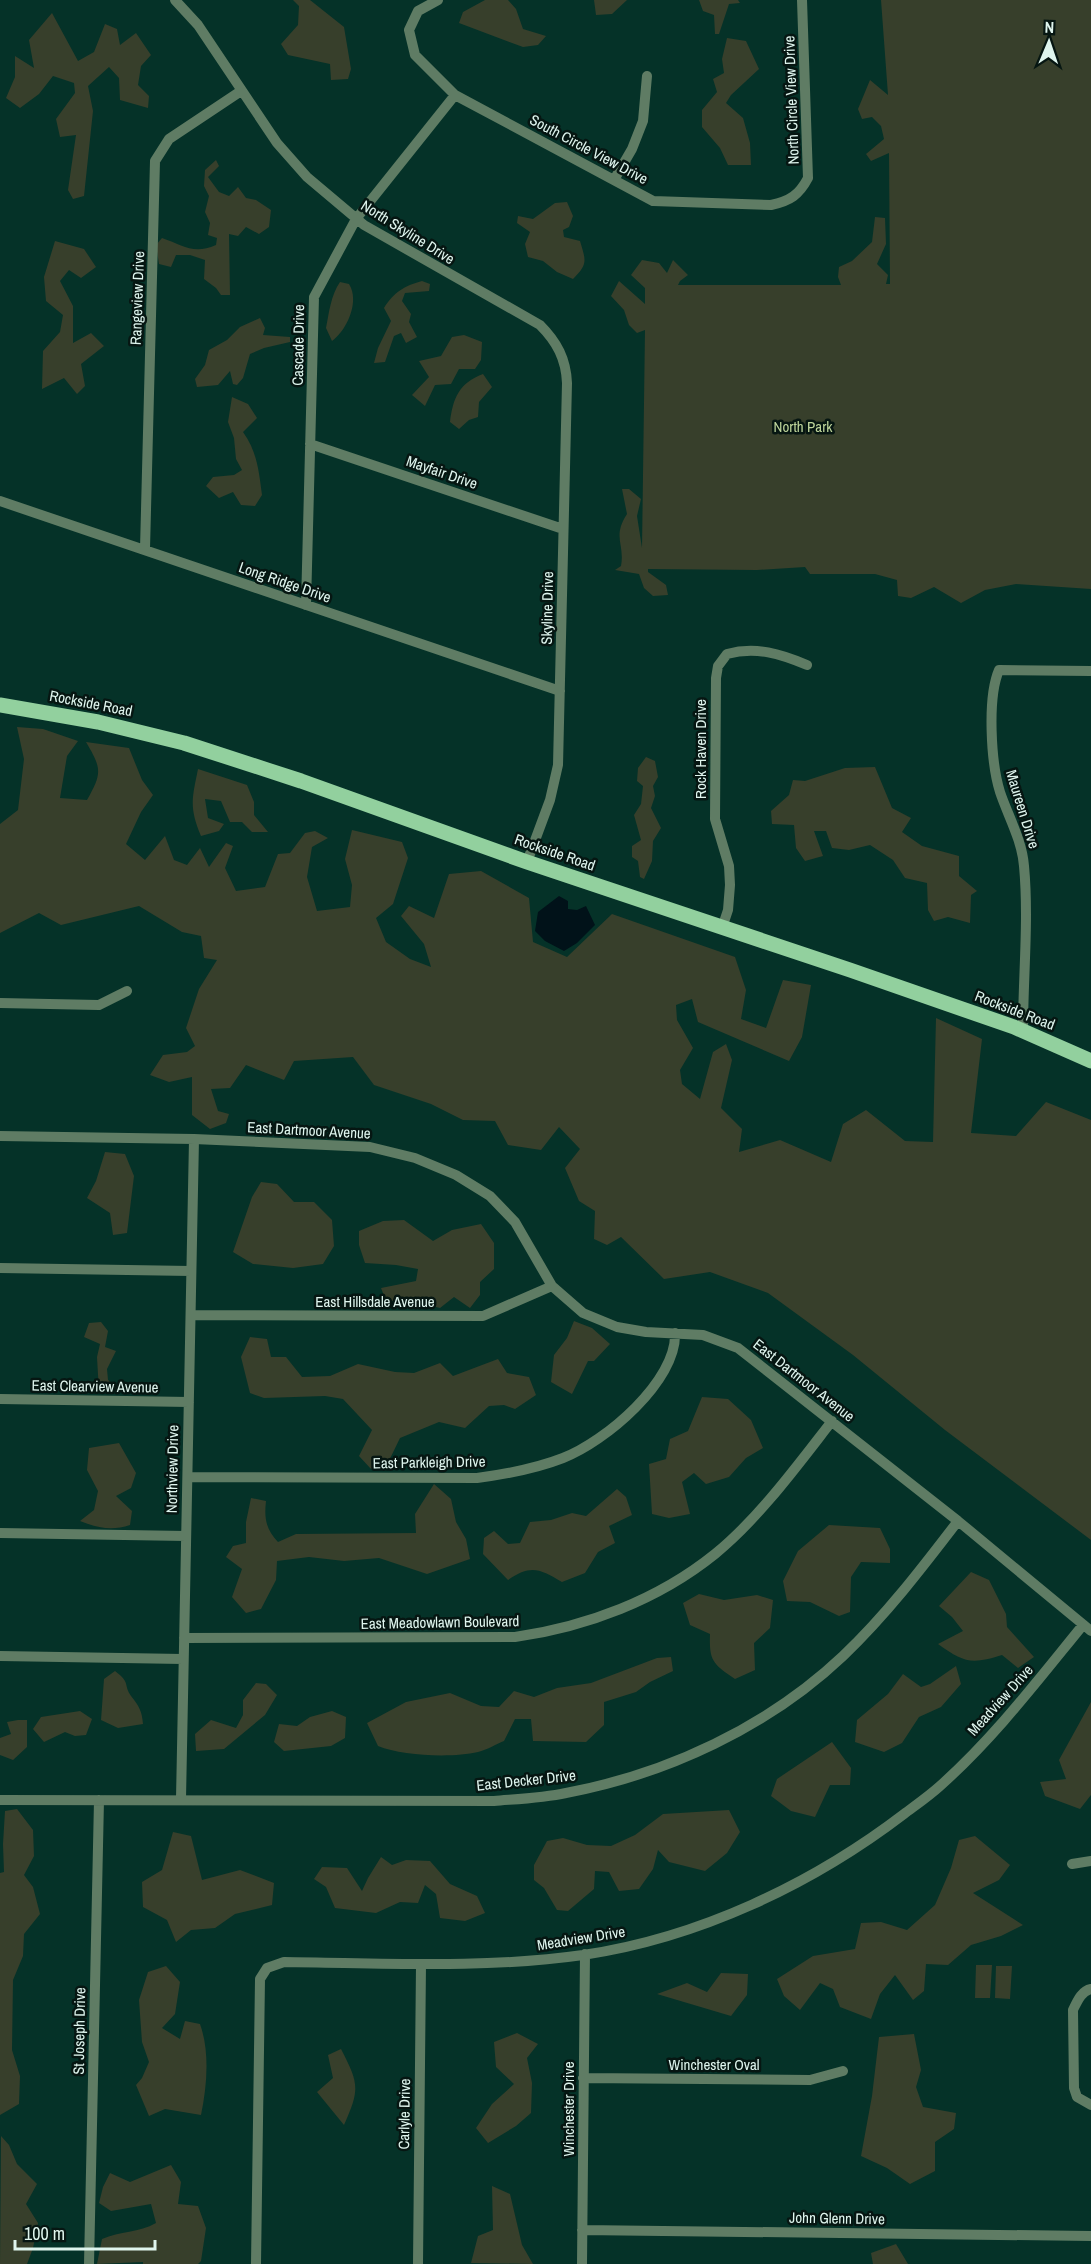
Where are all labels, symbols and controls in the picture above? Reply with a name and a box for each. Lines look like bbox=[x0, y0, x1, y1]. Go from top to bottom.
north arrow bbox=[1019, 12, 1079, 72]
text: N bbox=[1044, 16, 1055, 38]
street label: North Circle View Drive bbox=[778, 35, 804, 165]
street label: South Circle View Drive bbox=[526, 109, 652, 189]
street label: North Skyline Drive bbox=[357, 195, 459, 269]
street label: Rangeview Drive bbox=[125, 250, 149, 346]
street label: Cascade Drive bbox=[287, 304, 309, 386]
park label: North Park bbox=[774, 416, 833, 437]
street label: Mayfair Drive bbox=[404, 450, 480, 494]
street label: Long Ridge Drive bbox=[236, 556, 334, 608]
street label: Skyline Drive bbox=[536, 571, 558, 645]
street label: Rockside Road bbox=[48, 685, 134, 721]
street label: Rock Haven Drive bbox=[690, 699, 711, 799]
street label: Maureen Drive bbox=[1001, 767, 1045, 851]
street label: Rockside Road bbox=[512, 828, 598, 876]
street label: Rockside Road bbox=[972, 985, 1058, 1035]
street label: East Dartmoor Avenue bbox=[247, 1116, 371, 1144]
street label: East Hillsdale Avenue bbox=[315, 1291, 435, 1312]
street label: East Dartmoor Avenue bbox=[749, 1334, 859, 1426]
street label: East Clearview Avenue bbox=[31, 1374, 159, 1398]
street label: Northview Drive bbox=[161, 1425, 183, 1513]
street label: East Parkleigh Drive bbox=[372, 1451, 486, 1473]
street label: East Meadowlawn Boulevard bbox=[361, 1610, 519, 1634]
street label: Meadview Drive bbox=[962, 1660, 1038, 1740]
street label: East Decker Drive bbox=[475, 1764, 577, 1796]
street label: Meadview Drive bbox=[535, 1921, 627, 1955]
street label: St Joseph Drive bbox=[68, 1987, 90, 2075]
street label: Winchester Oval bbox=[669, 2054, 759, 2075]
street label: Winchester Drive bbox=[558, 2061, 579, 2157]
street label: Carlyle Drive bbox=[393, 2078, 415, 2150]
street label: John Glenn Drive bbox=[789, 2207, 885, 2229]
scale bar bbox=[15, 2213, 154, 2251]
text: 100 m bbox=[24, 2221, 65, 2246]

